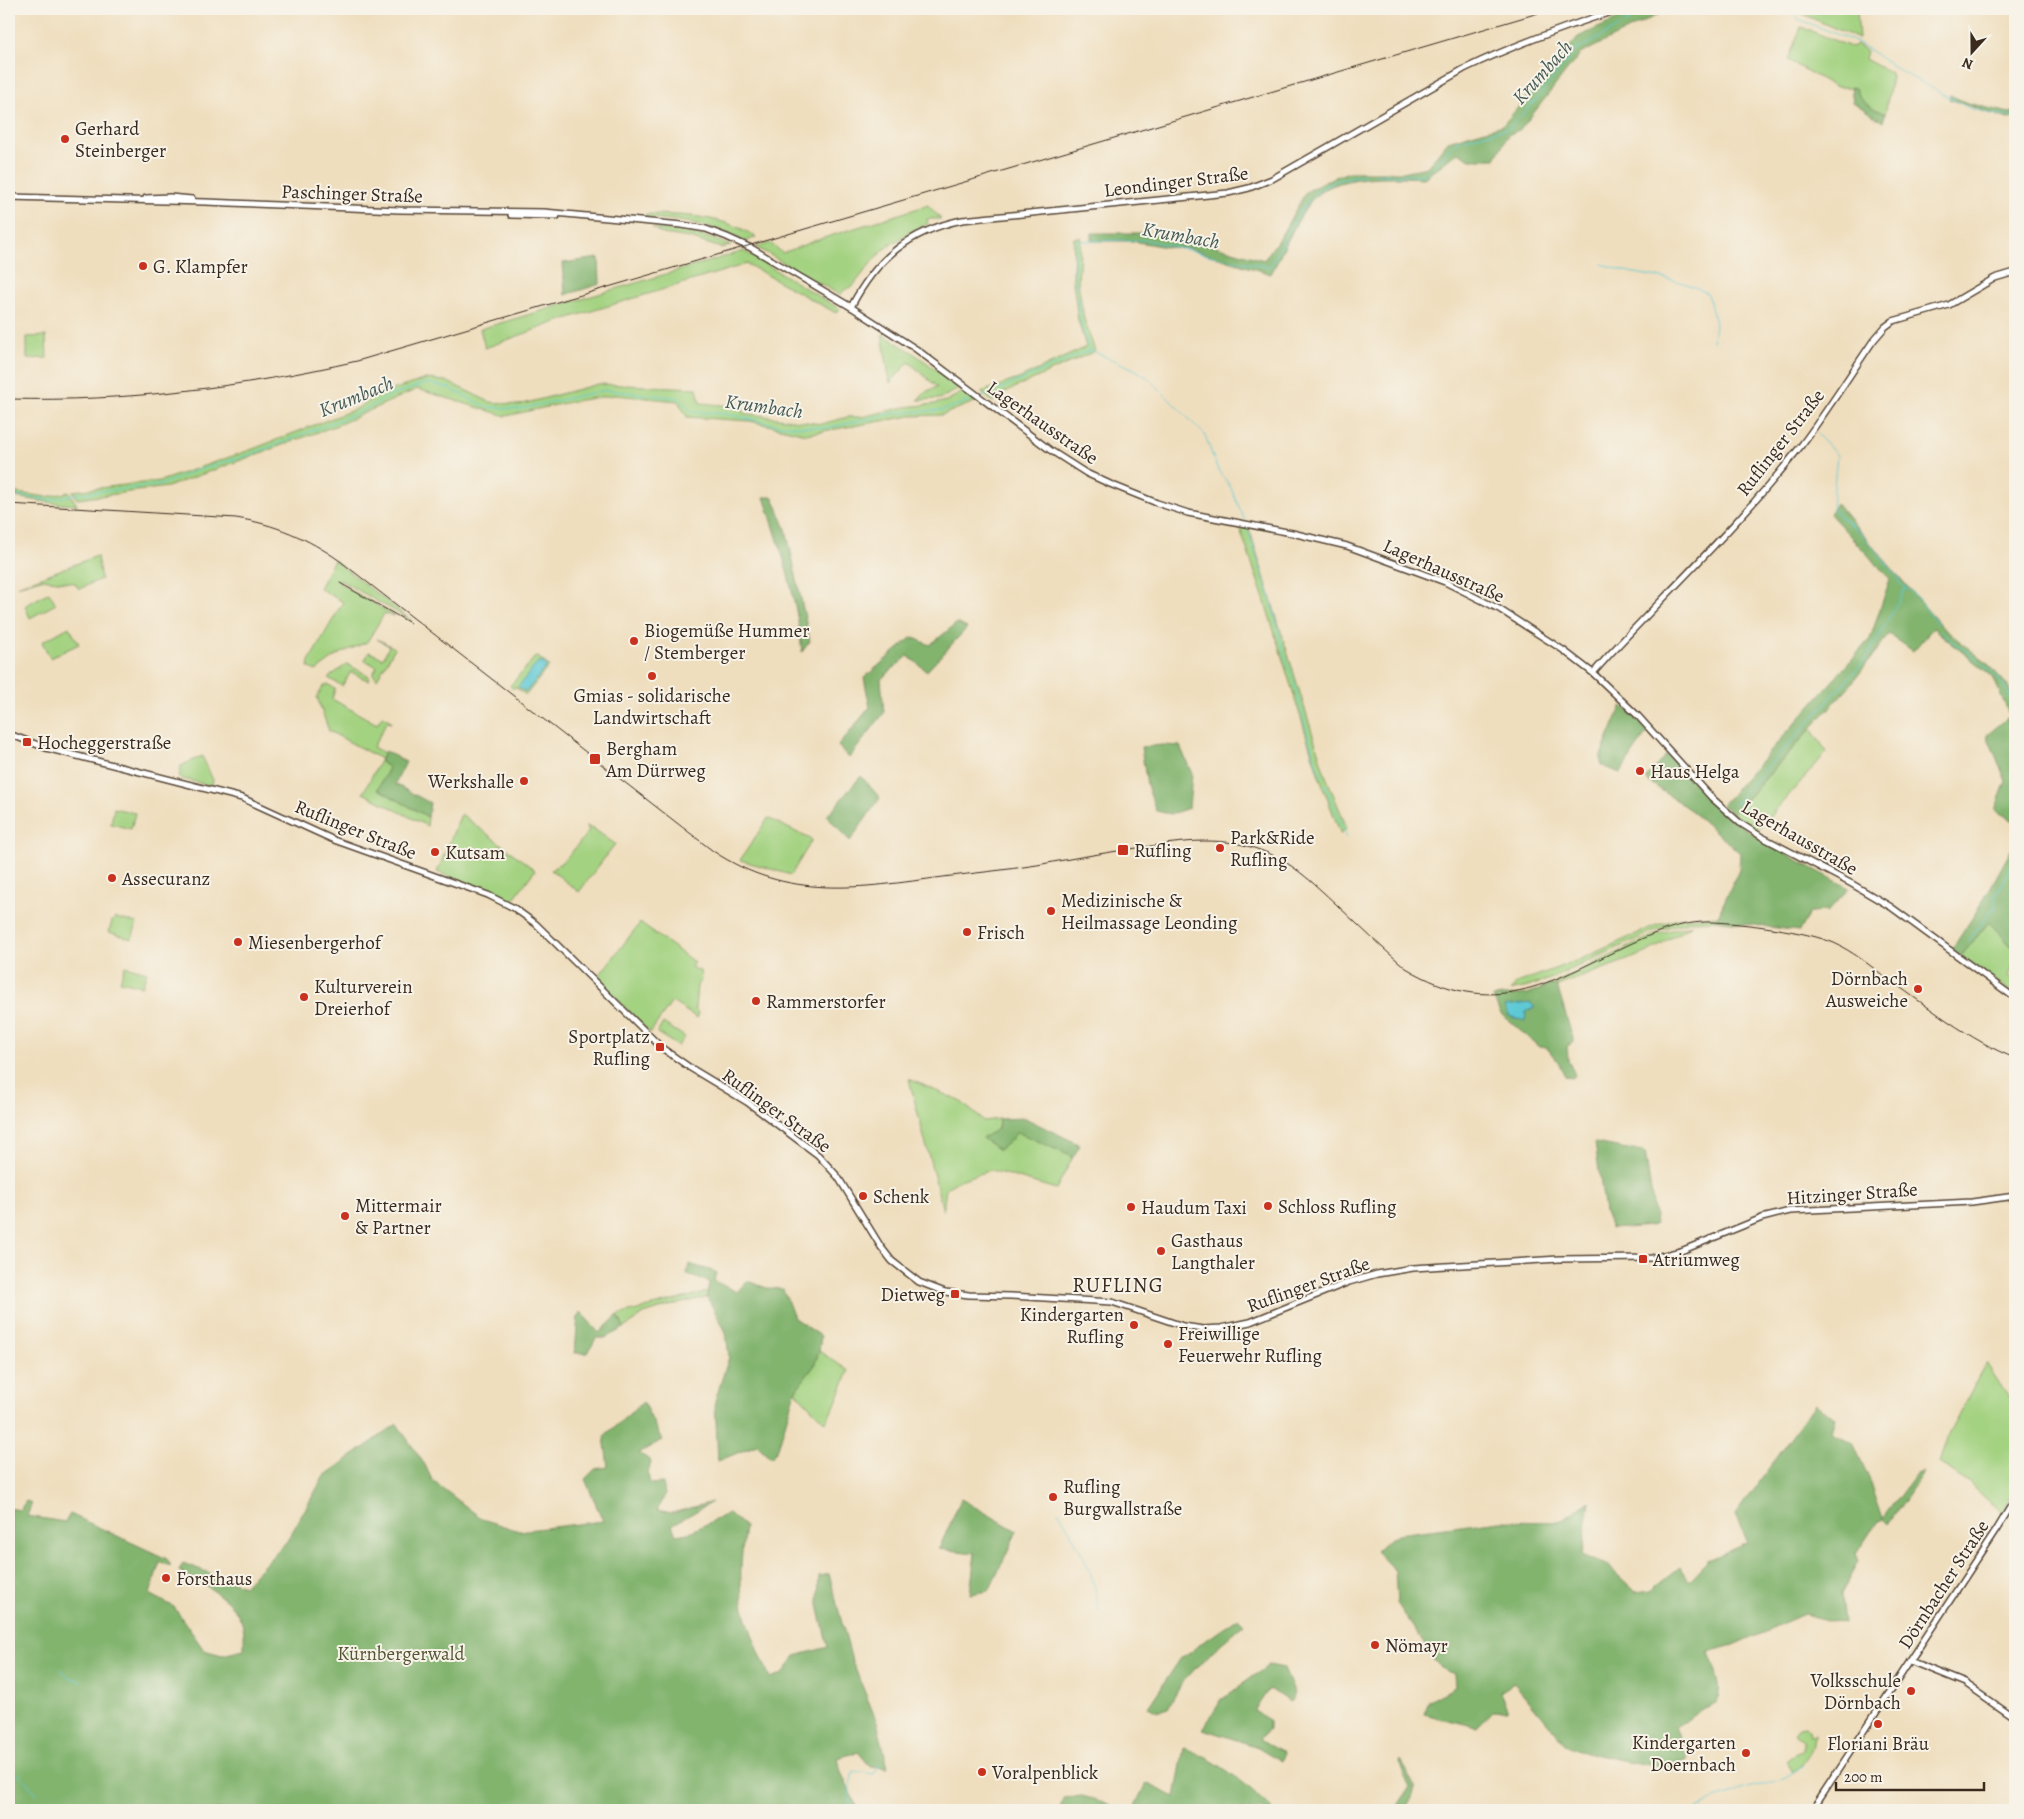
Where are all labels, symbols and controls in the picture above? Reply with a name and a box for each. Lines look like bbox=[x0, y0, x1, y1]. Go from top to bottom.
north arrow bbox=[1946, 28, 1996, 78]
water label: Krumbach bbox=[1506, 34, 1579, 110]
text: N bbox=[1959, 53, 1976, 74]
place label: Gerhard Steinberger bbox=[75, 116, 166, 164]
marker: Gerhard Steinberger bbox=[59, 133, 71, 145]
street label: Leondinger Straße bbox=[1103, 160, 1250, 204]
street label: Paschinger Straße bbox=[281, 179, 423, 209]
water label: Krumbach bbox=[1140, 215, 1222, 256]
place label: G. Klampfer bbox=[153, 254, 248, 280]
marker: G. Klampfer bbox=[137, 260, 149, 272]
water label: Krumbach bbox=[315, 369, 398, 424]
street label: Lagerhausstraße bbox=[982, 375, 1103, 471]
street label: Ruflinger Straße bbox=[1731, 384, 1831, 501]
water label: Krumbach bbox=[723, 388, 805, 425]
street label: Lagerhausstraße bbox=[1379, 533, 1508, 609]
place label: Biogemüße Hummer / Stemberger bbox=[644, 618, 810, 666]
marker: Biogemüße Hummer / Stemberger bbox=[628, 635, 640, 647]
marker: Gmias - solidarische Landwirtschaft bbox=[646, 670, 658, 682]
place label: Gmias - solidarische Landwirtschaft bbox=[573, 683, 731, 731]
place label: Hocheggerstraße bbox=[37, 730, 171, 756]
marker: Hocheggerstraße bbox=[21, 736, 33, 748]
place label: Bergham Am Dürrweg bbox=[605, 736, 706, 784]
marker: Bergham Am Dürrweg bbox=[588, 752, 602, 766]
place label: Haus Helga bbox=[1650, 759, 1740, 785]
marker: Haus Helga bbox=[1634, 765, 1646, 777]
place label: Werkshalle bbox=[427, 769, 514, 795]
marker: Werkshalle bbox=[518, 775, 530, 787]
street label: Ruflinger Straße bbox=[291, 794, 420, 866]
street label: Lagerhausstraße bbox=[1737, 794, 1862, 882]
place label: Park&Ride Rufling bbox=[1230, 825, 1314, 873]
place label: Rufling bbox=[1134, 838, 1192, 864]
place label: Kutsam bbox=[445, 840, 506, 866]
marker: Park&Ride Rufling bbox=[1214, 842, 1226, 854]
marker: Rufling bbox=[1116, 843, 1130, 857]
marker: Kutsam bbox=[429, 846, 441, 858]
place label: Assecuranz bbox=[121, 866, 210, 892]
marker: Assecuranz bbox=[106, 872, 118, 884]
place label: Medizinische & Heilmassage Leonding bbox=[1061, 888, 1238, 936]
marker: Medizinische & Heilmassage Leonding bbox=[1045, 905, 1057, 917]
place label: Frisch bbox=[977, 920, 1025, 946]
marker: Frisch bbox=[961, 926, 973, 938]
place label: Miesenbergerhof bbox=[248, 930, 384, 956]
marker: Miesenbergerhof bbox=[232, 936, 244, 948]
place label: Dörnbach Ausweiche bbox=[1825, 966, 1908, 1014]
place label: Kulturverein Dreierhof bbox=[314, 974, 413, 1022]
marker: Dörnbach Ausweiche bbox=[1912, 983, 1924, 995]
place label: Rammerstorfer bbox=[766, 989, 886, 1015]
marker: Kulturverein Dreierhof bbox=[298, 991, 310, 1003]
marker: Rammerstorfer bbox=[750, 995, 762, 1007]
place label: Sportplatz Rufling bbox=[568, 1024, 650, 1072]
marker: Sportplatz Rufling bbox=[654, 1041, 666, 1053]
street label: Ruflinger Straße bbox=[717, 1062, 836, 1159]
street label: Hitzinger Straße bbox=[1786, 1176, 1919, 1212]
place label: Schenk bbox=[873, 1184, 930, 1210]
marker: Schenk bbox=[857, 1190, 869, 1202]
place label: Mittermair & Partner bbox=[355, 1193, 442, 1241]
place label: Schloss Rufling bbox=[1278, 1194, 1397, 1220]
place label: Haudum Taxi bbox=[1141, 1195, 1247, 1221]
marker: Schloss Rufling bbox=[1262, 1200, 1274, 1212]
marker: Haudum Taxi bbox=[1125, 1201, 1137, 1213]
marker: Mittermair & Partner bbox=[339, 1210, 351, 1222]
place label: Gasthaus Langthaler bbox=[1171, 1228, 1255, 1276]
marker: Gasthaus Langthaler bbox=[1155, 1245, 1167, 1257]
place label: Atriumweg bbox=[1652, 1247, 1740, 1273]
street label: Ruflinger Straße bbox=[1243, 1251, 1373, 1319]
marker: Atriumweg bbox=[1637, 1253, 1649, 1265]
district label: RUFLING bbox=[1072, 1271, 1164, 1299]
place label: Dietweg bbox=[881, 1282, 945, 1308]
marker: Dietweg bbox=[949, 1288, 961, 1300]
place label: Kindergarten Rufling bbox=[1020, 1302, 1124, 1350]
marker: Kindergarten Rufling bbox=[1128, 1319, 1140, 1331]
place label: Freiwillige Feuerwehr Rufling bbox=[1178, 1321, 1323, 1369]
marker: Freiwillige Feuerwehr Rufling bbox=[1162, 1338, 1174, 1350]
place label: Rufling Burgwallstraße bbox=[1063, 1474, 1182, 1522]
marker: Rufling Burgwallstraße bbox=[1047, 1491, 1059, 1503]
street label: Dörnbacher Straße bbox=[1892, 1515, 1995, 1654]
place label: Forsthaus bbox=[176, 1566, 252, 1592]
marker: Forsthaus bbox=[160, 1572, 172, 1584]
place label: Nömayr bbox=[1385, 1633, 1448, 1659]
marker: Nömayr bbox=[1369, 1639, 1381, 1651]
park label: Kürnbergerwald bbox=[337, 1641, 465, 1667]
place label: Volksschule Dörnbach bbox=[1809, 1668, 1901, 1716]
marker: Volksschule Dörnbach bbox=[1905, 1685, 1917, 1697]
marker: Floriani Bräu bbox=[1872, 1718, 1884, 1730]
place label: Kindergarten Doernbach bbox=[1632, 1730, 1736, 1778]
place label: Floriani Bräu bbox=[1827, 1731, 1930, 1757]
marker: Kindergarten Doernbach bbox=[1740, 1747, 1752, 1759]
scale bar bbox=[1836, 1759, 1984, 1791]
place label: Voralpenblick bbox=[991, 1760, 1099, 1786]
marker: Voralpenblick bbox=[976, 1766, 988, 1778]
text: 200 m bbox=[1844, 1767, 1883, 1787]

